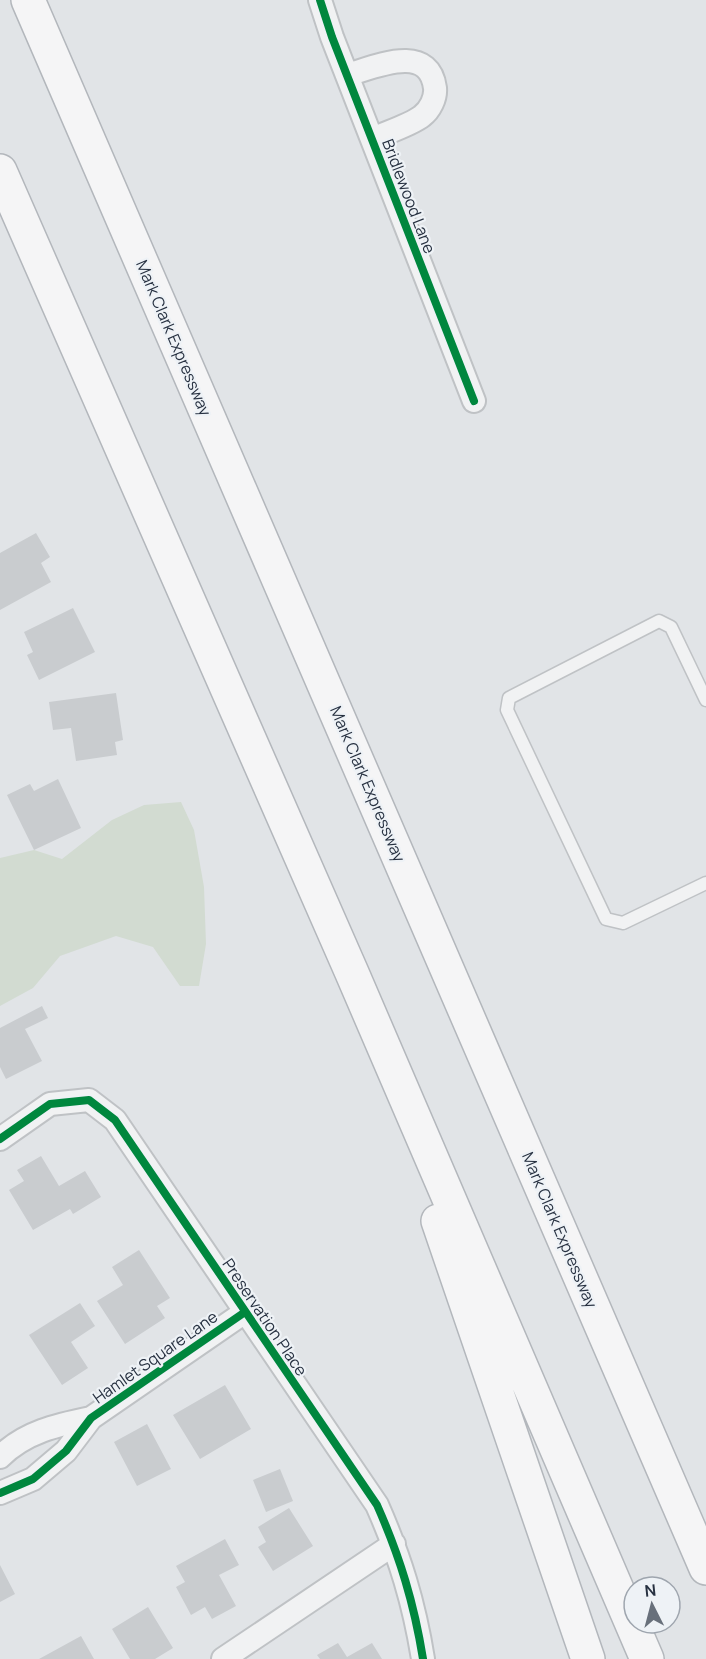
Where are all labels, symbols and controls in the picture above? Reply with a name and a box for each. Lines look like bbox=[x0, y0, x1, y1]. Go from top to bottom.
street label: Bridlewood Lane bbox=[377, 136, 441, 256]
street label: Mark Clark Expressway bbox=[131, 257, 217, 420]
street label: Mark Clark Expressway bbox=[325, 703, 411, 866]
street label: Mark Clark Expressway bbox=[517, 1149, 603, 1312]
street label: Preservation Place bbox=[218, 1254, 312, 1380]
street label: Hamlet Square Lane bbox=[88, 1306, 222, 1408]
north arrow bbox=[622, 1575, 682, 1635]
text: N bbox=[644, 1579, 657, 1602]

